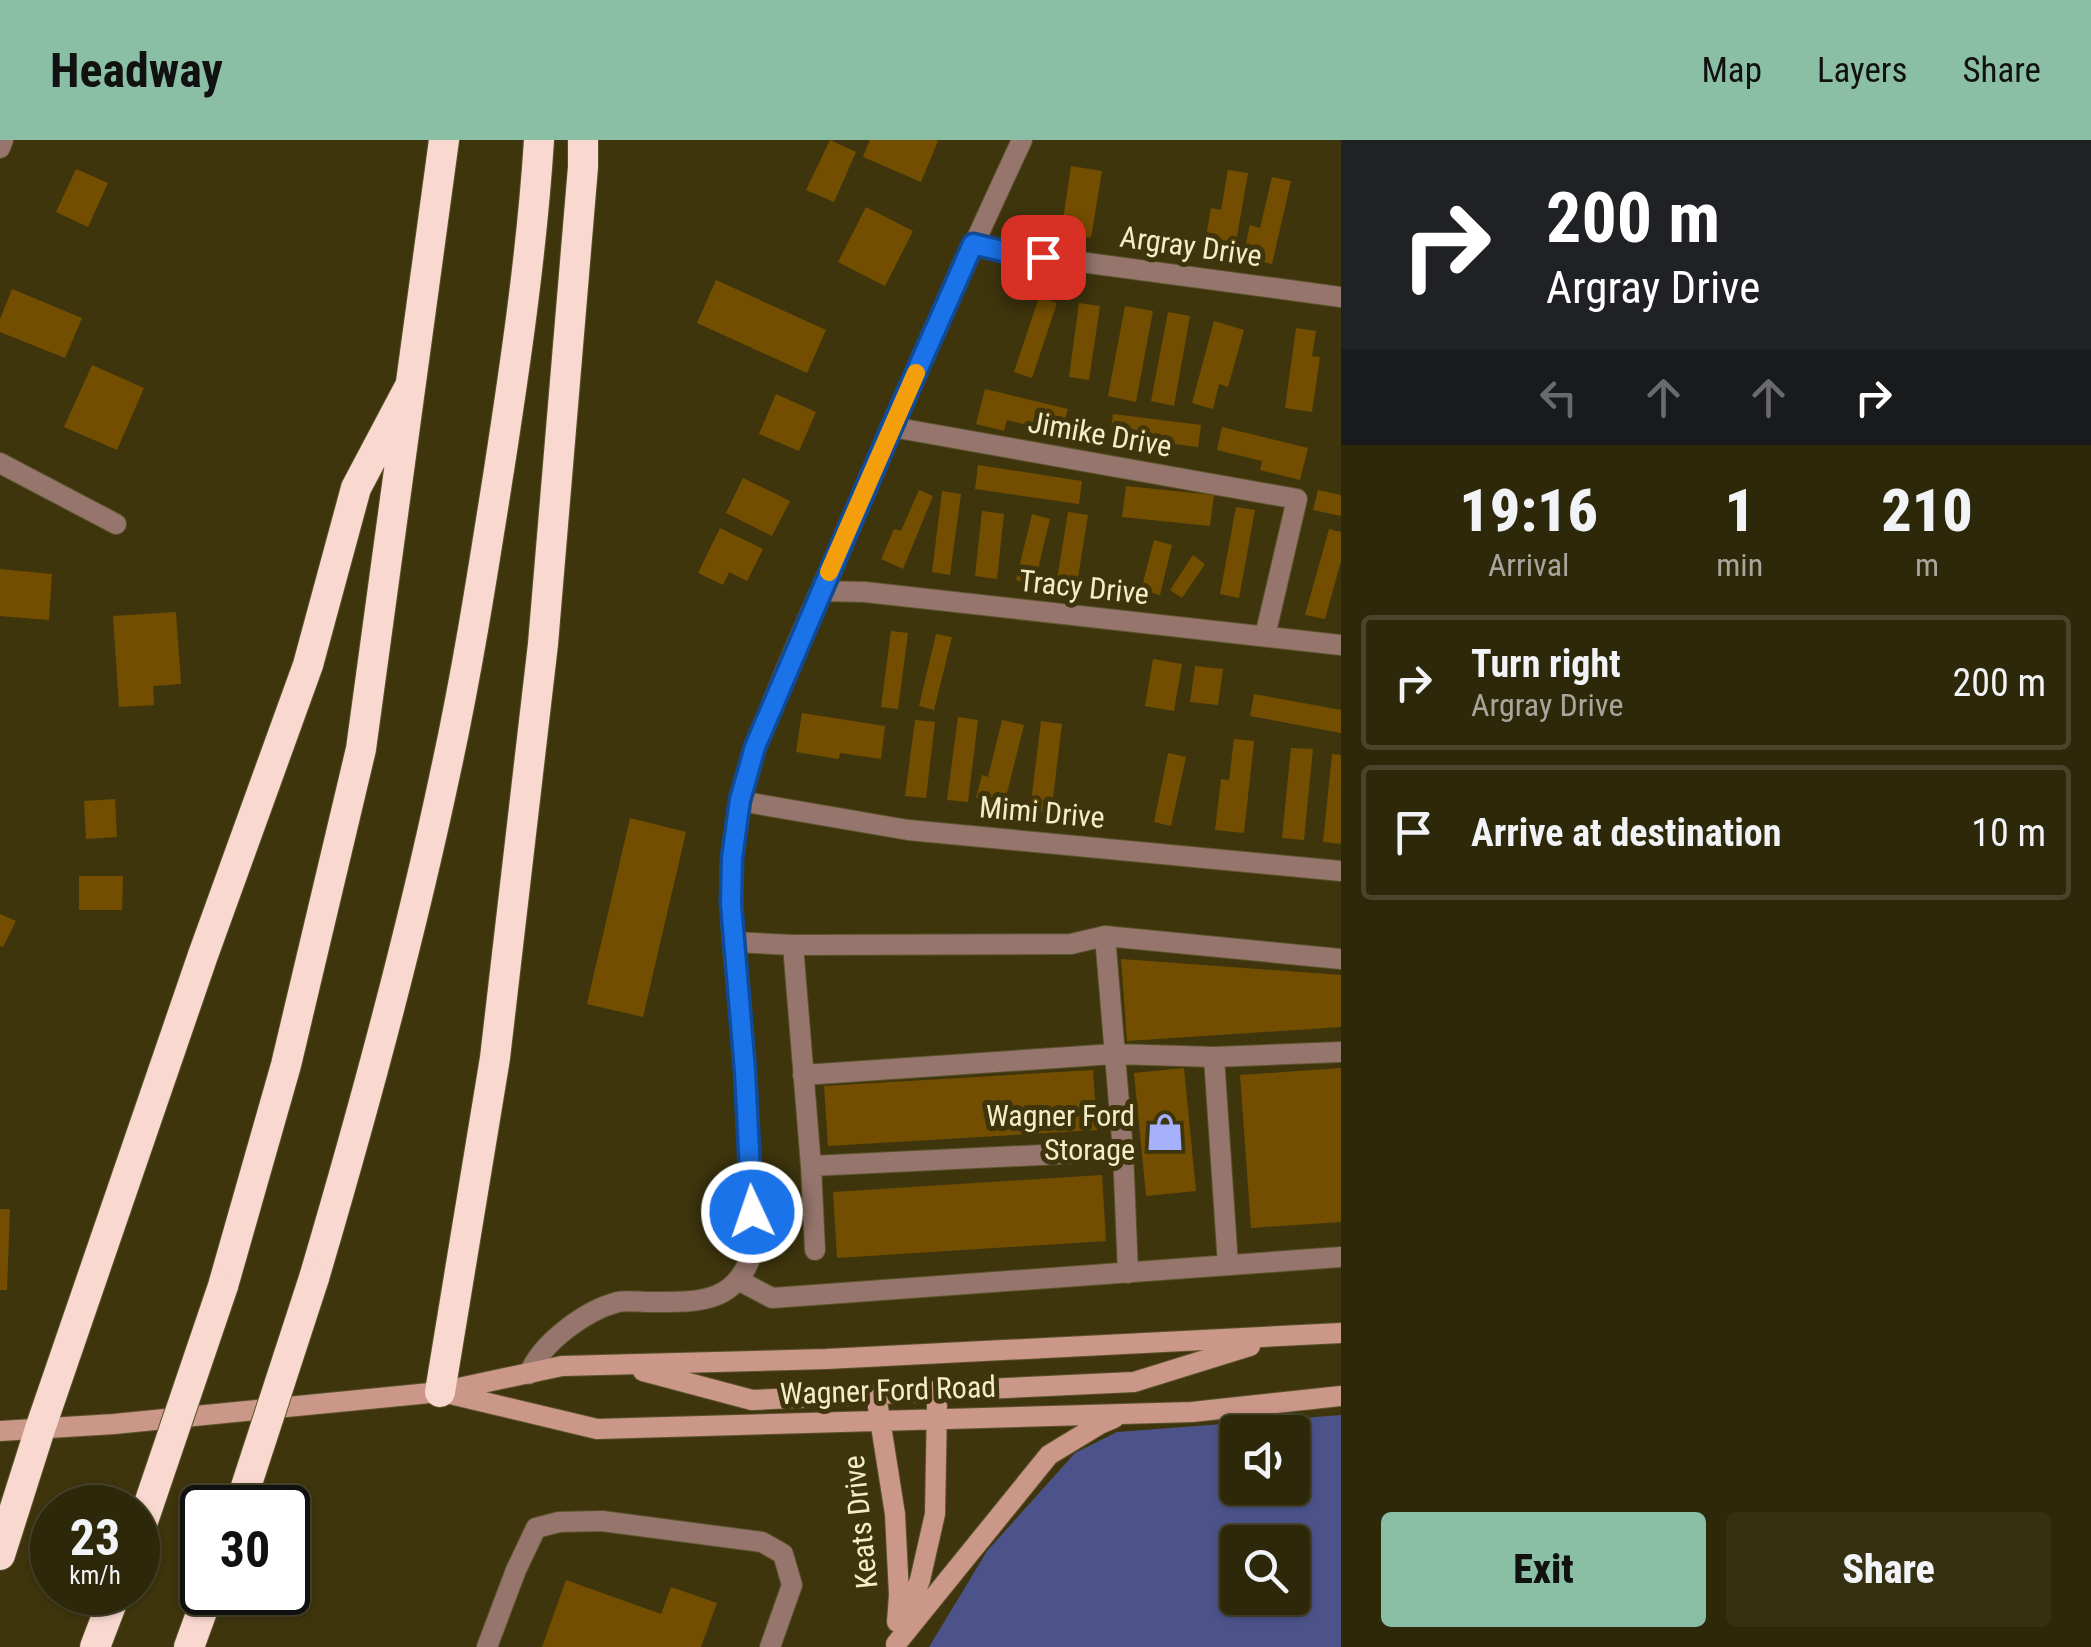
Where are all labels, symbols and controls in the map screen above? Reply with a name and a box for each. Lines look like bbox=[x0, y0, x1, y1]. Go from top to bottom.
text: Headway bbox=[50, 42, 223, 99]
text: Map bbox=[1701, 50, 1762, 91]
text: Layers bbox=[1817, 50, 1907, 91]
text: Share bbox=[1962, 50, 2041, 91]
text: 200 m bbox=[1546, 177, 1720, 259]
icon: right bbox=[1381, 180, 1511, 310]
pin bbox=[1001, 215, 1086, 300]
street label: Argray Drive bbox=[1118, 219, 1264, 273]
icon: arrive bbox=[1016, 230, 1071, 285]
text: Argray Drive bbox=[1546, 261, 1760, 314]
icon: left bbox=[1531, 370, 1586, 425]
icon: ahead bbox=[1636, 370, 1691, 425]
icon: ahead bbox=[1741, 370, 1796, 425]
icon: right bbox=[1846, 370, 1901, 425]
street label: Jimike Drive bbox=[1026, 404, 1174, 464]
text: 19:16 bbox=[1459, 475, 1598, 546]
text: 1 bbox=[1724, 475, 1755, 546]
text: 210 bbox=[1881, 475, 1973, 546]
text: Arrival bbox=[1488, 546, 1569, 584]
text: min bbox=[1716, 546, 1763, 584]
text: m bbox=[1915, 546, 1939, 584]
street label: Tracy Drive bbox=[1017, 563, 1151, 611]
text: Turn right bbox=[1471, 642, 1621, 686]
icon: right bbox=[1386, 655, 1441, 710]
text: 200 m bbox=[1952, 661, 2046, 705]
text: Argray Drive bbox=[1471, 686, 1623, 724]
street label: Mimi Drive bbox=[978, 789, 1106, 835]
icon: arrive bbox=[1386, 805, 1441, 860]
text: Arrive at destination bbox=[1471, 811, 1781, 855]
text: 10 m bbox=[1971, 811, 2046, 855]
place label: Wagner Ford Storage bbox=[986, 1098, 1135, 1167]
shop icon: Wagner Ford Storage bbox=[1144, 1111, 1186, 1153]
position arrow bbox=[700, 1160, 804, 1264]
street label: Wagner Ford Road bbox=[779, 1369, 997, 1411]
map controls bbox=[1220, 1415, 1310, 1615]
button: sound bbox=[1220, 1415, 1310, 1505]
street label: Keats Drive bbox=[836, 1454, 884, 1590]
speed limit sign: 30 bbox=[180, 1485, 310, 1615]
text: 23 bbox=[70, 1509, 120, 1567]
button: Exit bbox=[1381, 1512, 1706, 1627]
button: Share bbox=[1726, 1512, 2051, 1627]
button: search bbox=[1220, 1525, 1310, 1615]
text: km/h bbox=[69, 1561, 121, 1590]

